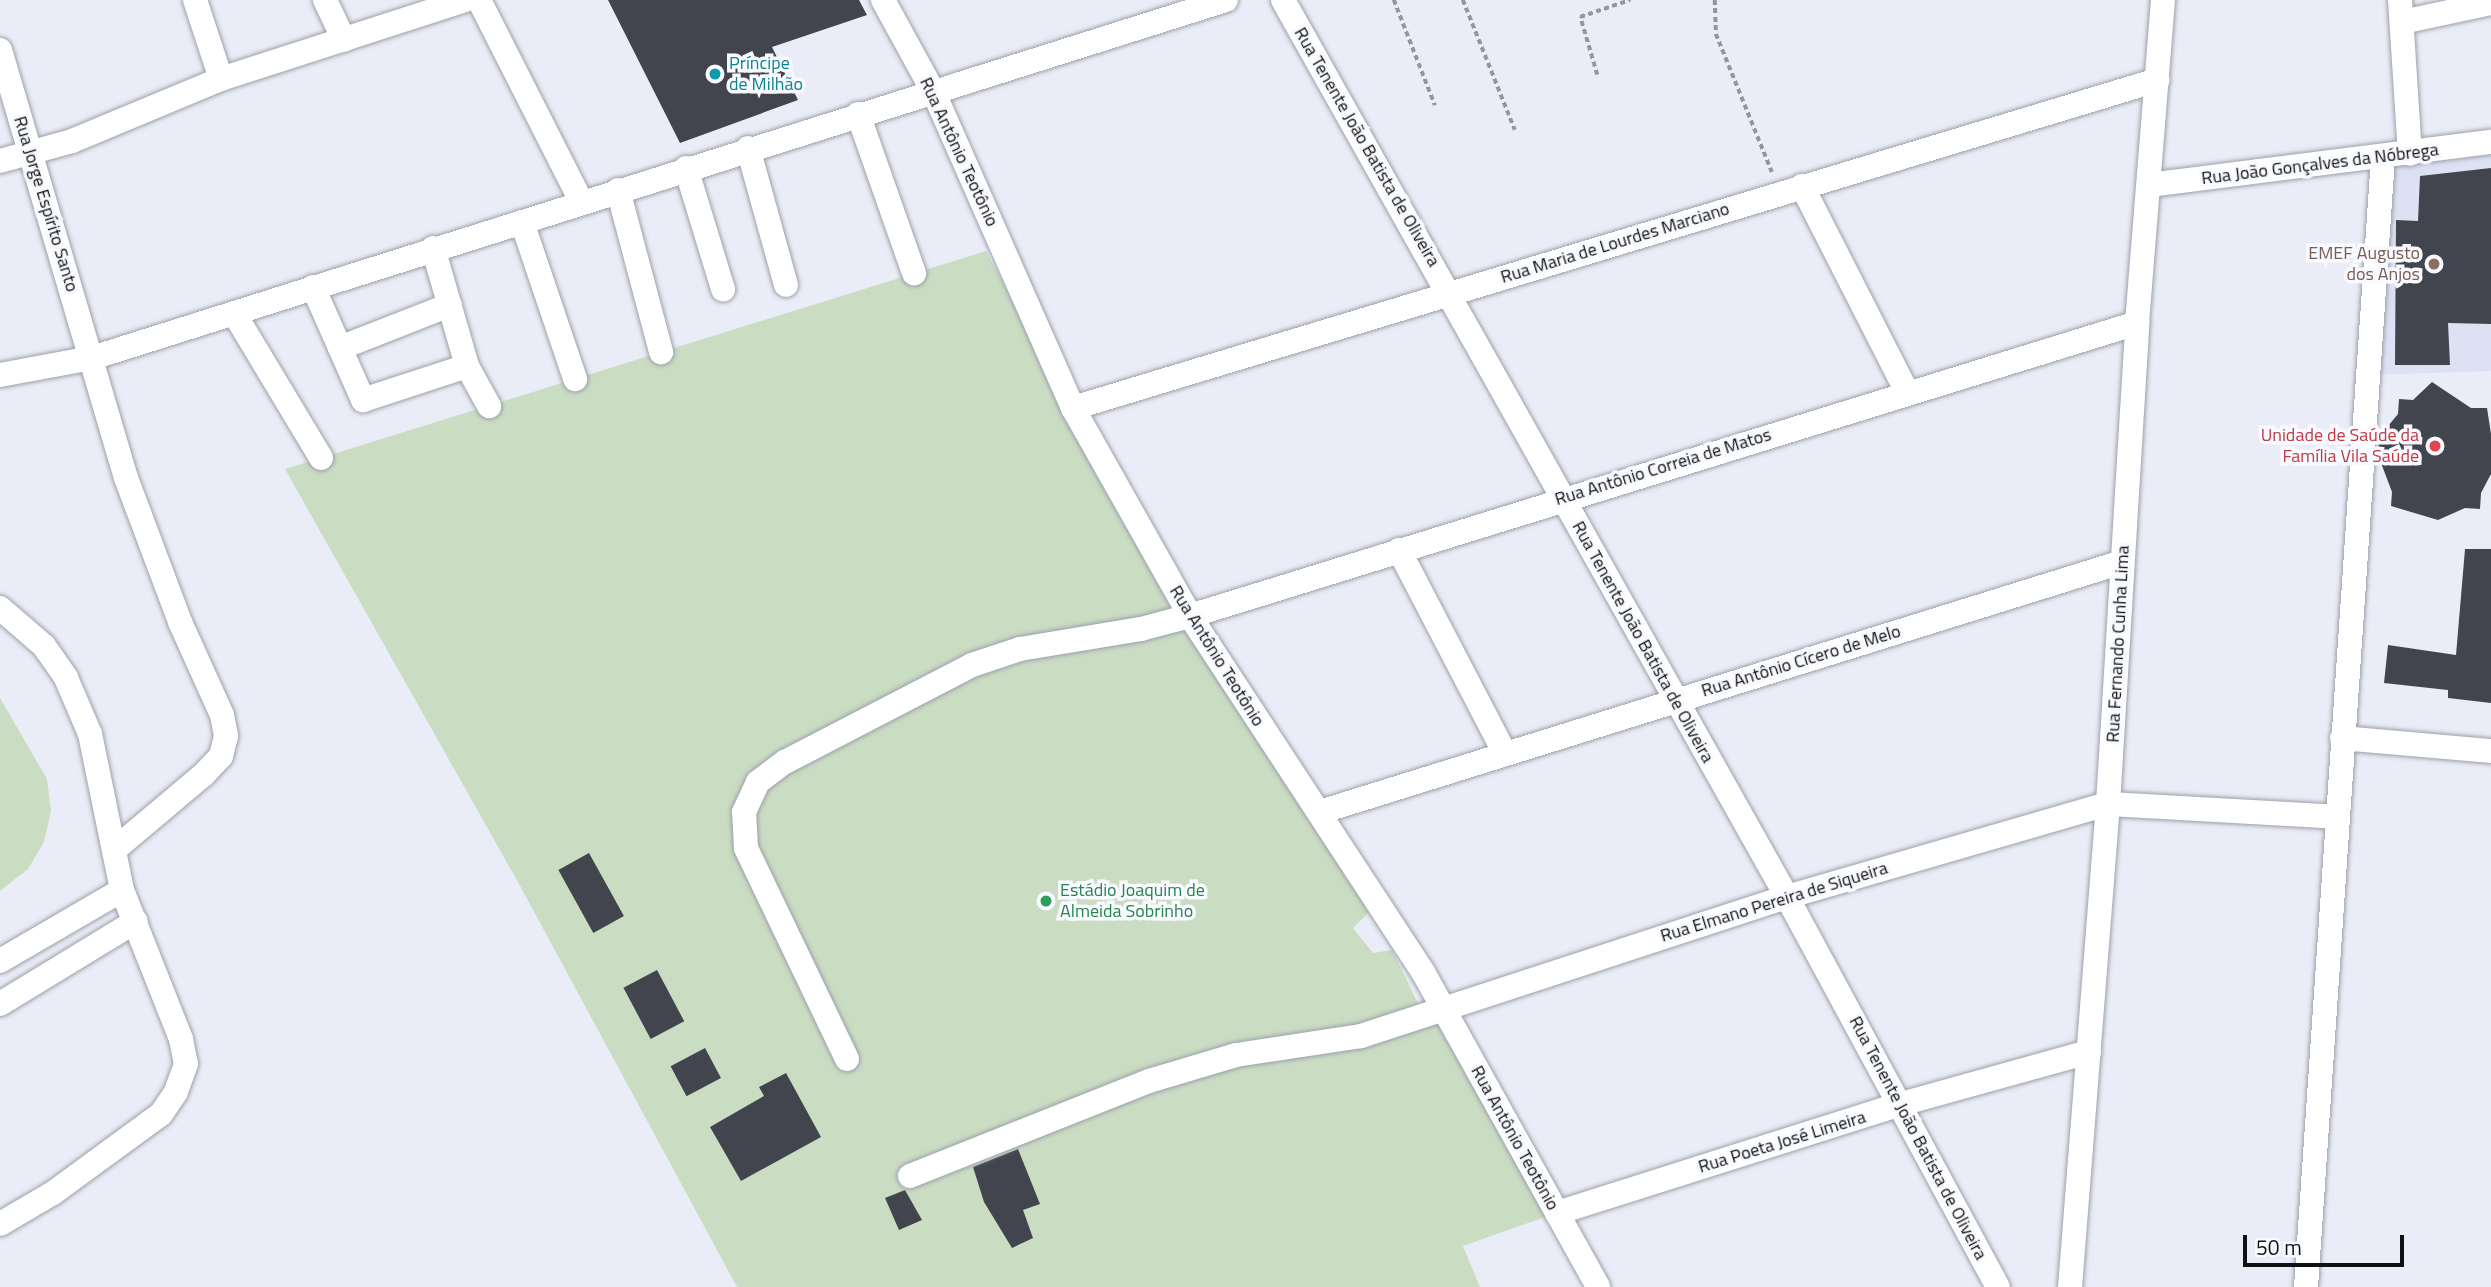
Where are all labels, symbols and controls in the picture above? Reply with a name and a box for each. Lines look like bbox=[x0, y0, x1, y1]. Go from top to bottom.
street label: Rua Tenente João Batista de Oliveira bbox=[1289, 24, 1445, 270]
place label: Príncipe de Milhão bbox=[729, 53, 803, 96]
marker: Príncipe de Milhão bbox=[707, 66, 723, 82]
street label: Rua Antônio Teotônio bbox=[915, 74, 1003, 230]
street label: Rua Jorge Espírito Santo bbox=[9, 114, 83, 294]
street label: Rua João Gonçalves da Nóbrega bbox=[2200, 139, 2440, 189]
street label: Rua Maria de Lourdes Marciano bbox=[1498, 198, 1732, 288]
place label: EMEF Augusto dos Anjos bbox=[2308, 243, 2420, 286]
marker: EMEF Augusto dos Anjos bbox=[2426, 256, 2442, 272]
street label: Rua Antônio Correia de Matos bbox=[1552, 424, 1774, 510]
place label: Unidade de Saúde da Família Vila Saúde bbox=[2261, 425, 2419, 467]
marker: Unidade de Saúde da Família Vila Saúde bbox=[2425, 436, 2445, 456]
street label: Rua Tenente João Batista de Oliveira bbox=[1567, 518, 1719, 766]
street label: Rua Fernando Cunha Lima bbox=[2102, 545, 2134, 743]
street label: Rua Antônio Teotônio bbox=[1165, 582, 1269, 730]
street label: Rua Antônio Cícero de Melo bbox=[1699, 620, 1903, 702]
street label: Rua Elmano Pereira de Siqueira bbox=[1658, 857, 1890, 947]
place label: Estádio Joaquim de Almeida Sobrinho bbox=[1060, 880, 1205, 922]
marker: Estádio Joaquim de Almeida Sobrinho bbox=[1038, 893, 1054, 909]
street label: Rua Tenente João Batista de Oliveira bbox=[1844, 1013, 1992, 1263]
street label: Rua Antônio Teotônio bbox=[1466, 1062, 1564, 1214]
street label: Rua Poeta José Limeira bbox=[1696, 1106, 1868, 1178]
scale bar bbox=[2246, 1220, 2407, 1264]
text: 50 m bbox=[2256, 1231, 2302, 1263]

